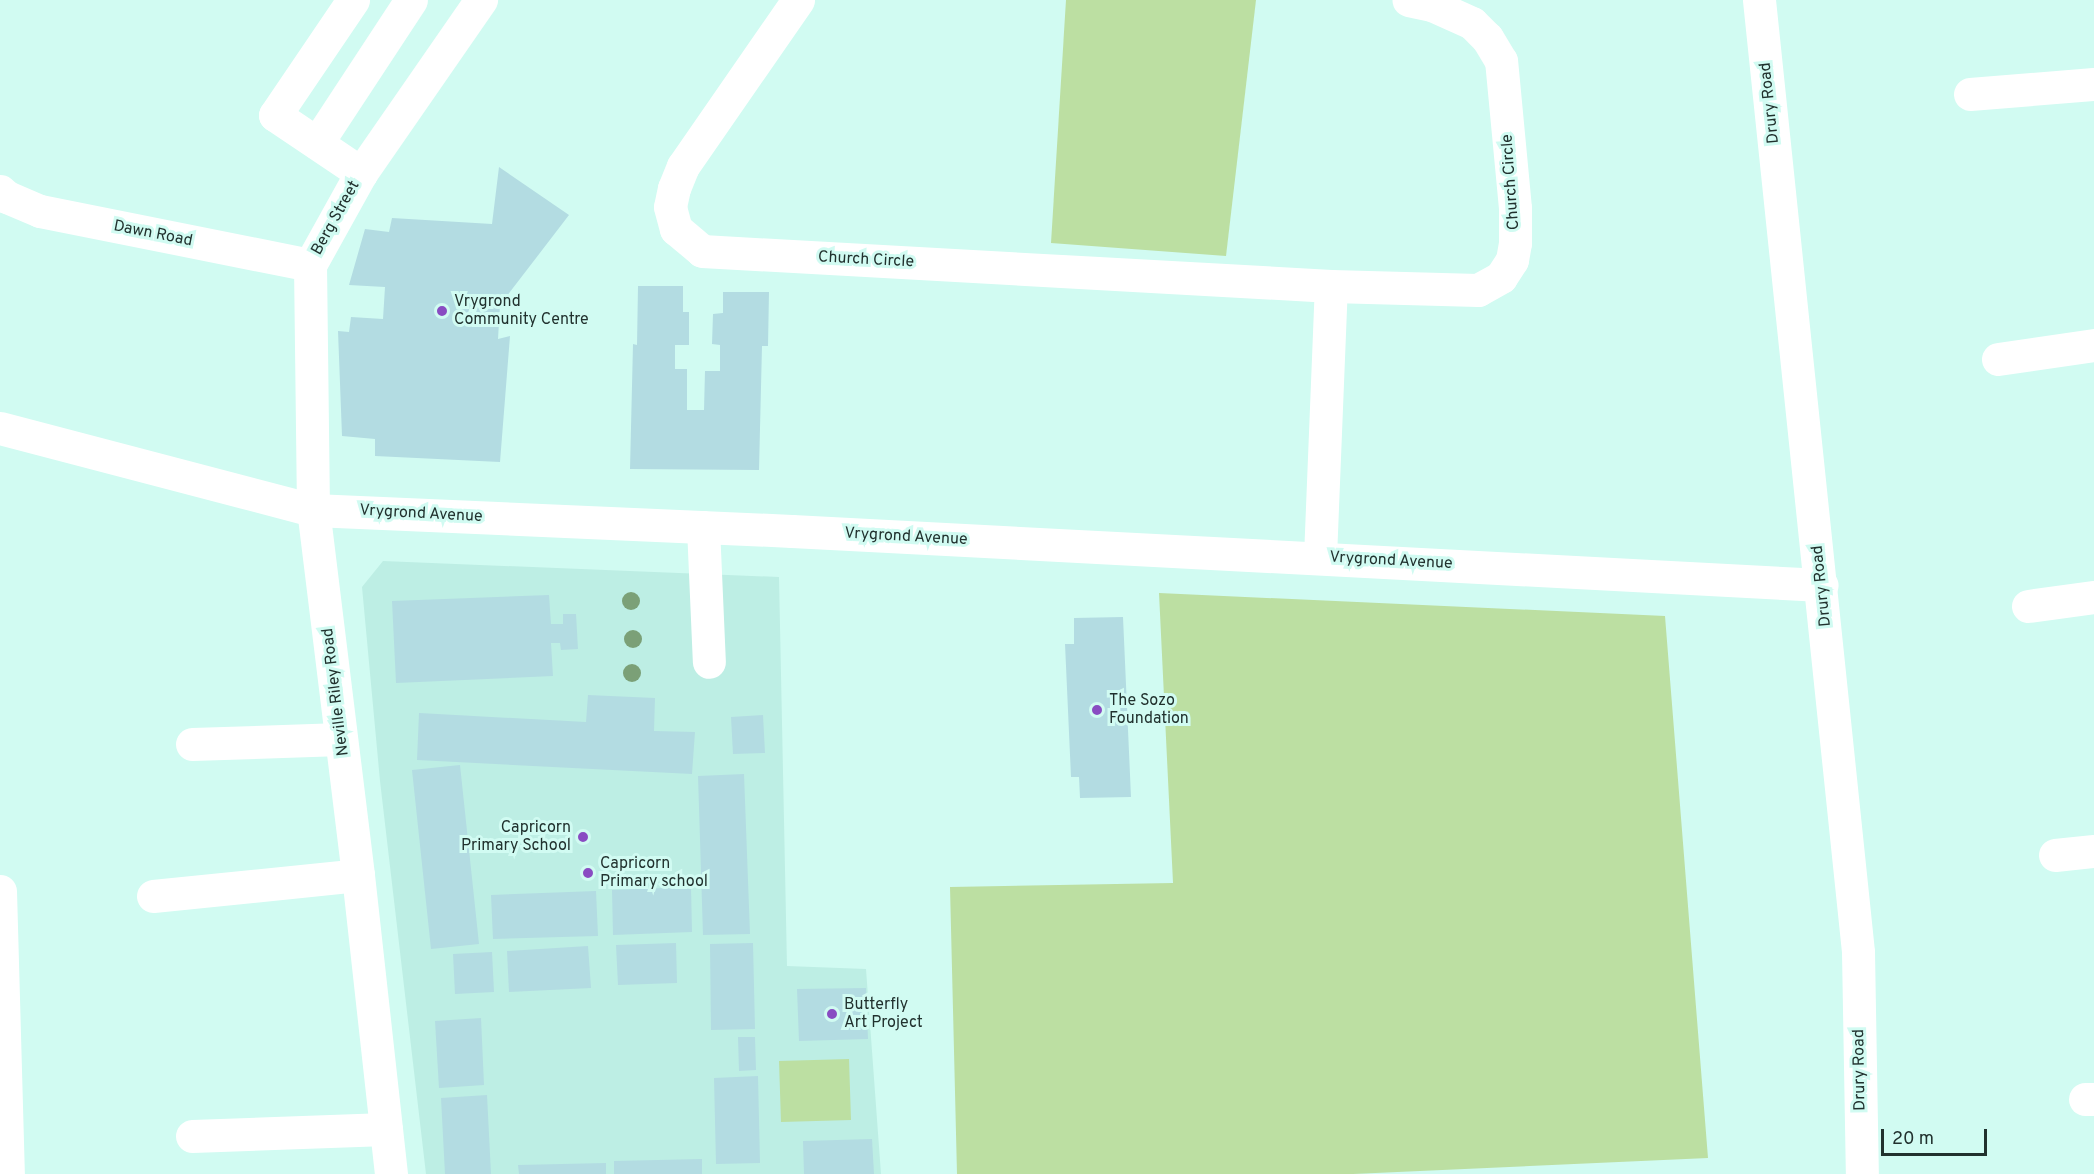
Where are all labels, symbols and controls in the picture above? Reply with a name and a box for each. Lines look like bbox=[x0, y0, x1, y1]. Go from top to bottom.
street label: Drury Road bbox=[1756, 61, 1784, 145]
street label: Church Circle bbox=[1498, 133, 1524, 231]
street label: Berg Street bbox=[308, 177, 364, 259]
street label: Dawn Road bbox=[112, 217, 194, 251]
street label: Church Circle bbox=[818, 248, 914, 272]
place label: Vrygrond Community Centre bbox=[454, 292, 589, 330]
marker: Vrygrond Community Centre bbox=[435, 304, 449, 318]
street label: Vrygrond Avenue bbox=[359, 501, 483, 527]
street label: Vrygrond Avenue bbox=[844, 524, 968, 550]
street label: Drury Road bbox=[1808, 544, 1836, 628]
street label: Vrygrond Avenue bbox=[1329, 548, 1453, 574]
street label: Neville Riley Road bbox=[319, 627, 353, 757]
place label: The Sozo Foundation bbox=[1109, 691, 1189, 729]
marker: The Sozo Foundation bbox=[1090, 703, 1104, 717]
place label: Capricorn Primary School bbox=[461, 818, 571, 856]
marker: Capricorn Primary School bbox=[576, 830, 590, 844]
place label: Capricorn Primary school bbox=[600, 854, 708, 892]
marker: Capricorn Primary school bbox=[581, 866, 595, 880]
place label: Butterfly Art Project bbox=[844, 995, 923, 1033]
marker: Butterfly Art Project bbox=[825, 1007, 839, 1021]
street label: Drury Road bbox=[1850, 1029, 1870, 1111]
scale bar bbox=[1884, 1117, 1990, 1155]
text: 20 m bbox=[1892, 1128, 1934, 1151]

